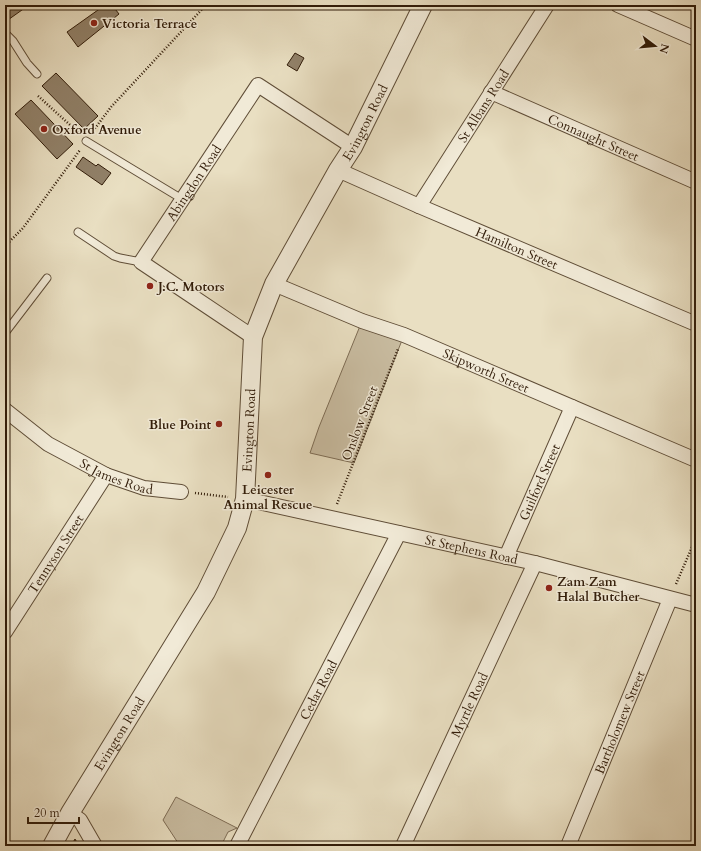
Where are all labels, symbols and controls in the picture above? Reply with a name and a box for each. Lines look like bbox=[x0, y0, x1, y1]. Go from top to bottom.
place label: Victoria Terrace bbox=[102, 15, 197, 33]
marker: Victoria Terrace bbox=[89, 18, 99, 28]
north arrow bbox=[635, 26, 675, 66]
text: N bbox=[655, 42, 673, 56]
street label: St Albans Road bbox=[454, 66, 514, 146]
street label: Evington Road bbox=[338, 81, 393, 165]
street label: Connaught Street bbox=[545, 110, 642, 166]
place label: Oxford Avenue bbox=[52, 121, 142, 139]
marker: Oxford Avenue bbox=[39, 124, 49, 134]
street label: Abingdon Road bbox=[163, 141, 226, 225]
street label: Hamilton Street bbox=[473, 223, 560, 274]
place label: J.C. Motors bbox=[156, 278, 225, 296]
marker: J.C. Motors bbox=[145, 281, 155, 291]
street label: Skipworth Street bbox=[440, 345, 532, 397]
street label: Onslow Street bbox=[337, 383, 382, 463]
street label: Evington Road bbox=[238, 388, 260, 473]
place label: Blue Point bbox=[149, 416, 211, 434]
marker: Blue Point bbox=[214, 419, 224, 429]
street label: Guilford Street bbox=[515, 441, 565, 523]
street label: St James Road bbox=[76, 455, 154, 499]
marker: Leicester Animal Rescue bbox=[263, 470, 273, 480]
place label: Leicester Animal Rescue bbox=[223, 481, 313, 514]
street label: Tennyson Street bbox=[24, 511, 88, 597]
street label: St Stephens Road bbox=[423, 531, 519, 569]
place label: Zam Zam Halal Butcher bbox=[557, 573, 640, 606]
marker: Zam Zam Halal Butcher bbox=[544, 583, 554, 593]
street label: Cedar Road bbox=[296, 657, 342, 723]
street label: Bartholomew Street bbox=[591, 668, 649, 777]
street label: Myrtle Road bbox=[447, 670, 493, 740]
street label: Evington Road bbox=[90, 694, 149, 774]
scale bar bbox=[28, 799, 79, 825]
text: 20 m bbox=[34, 805, 61, 821]

